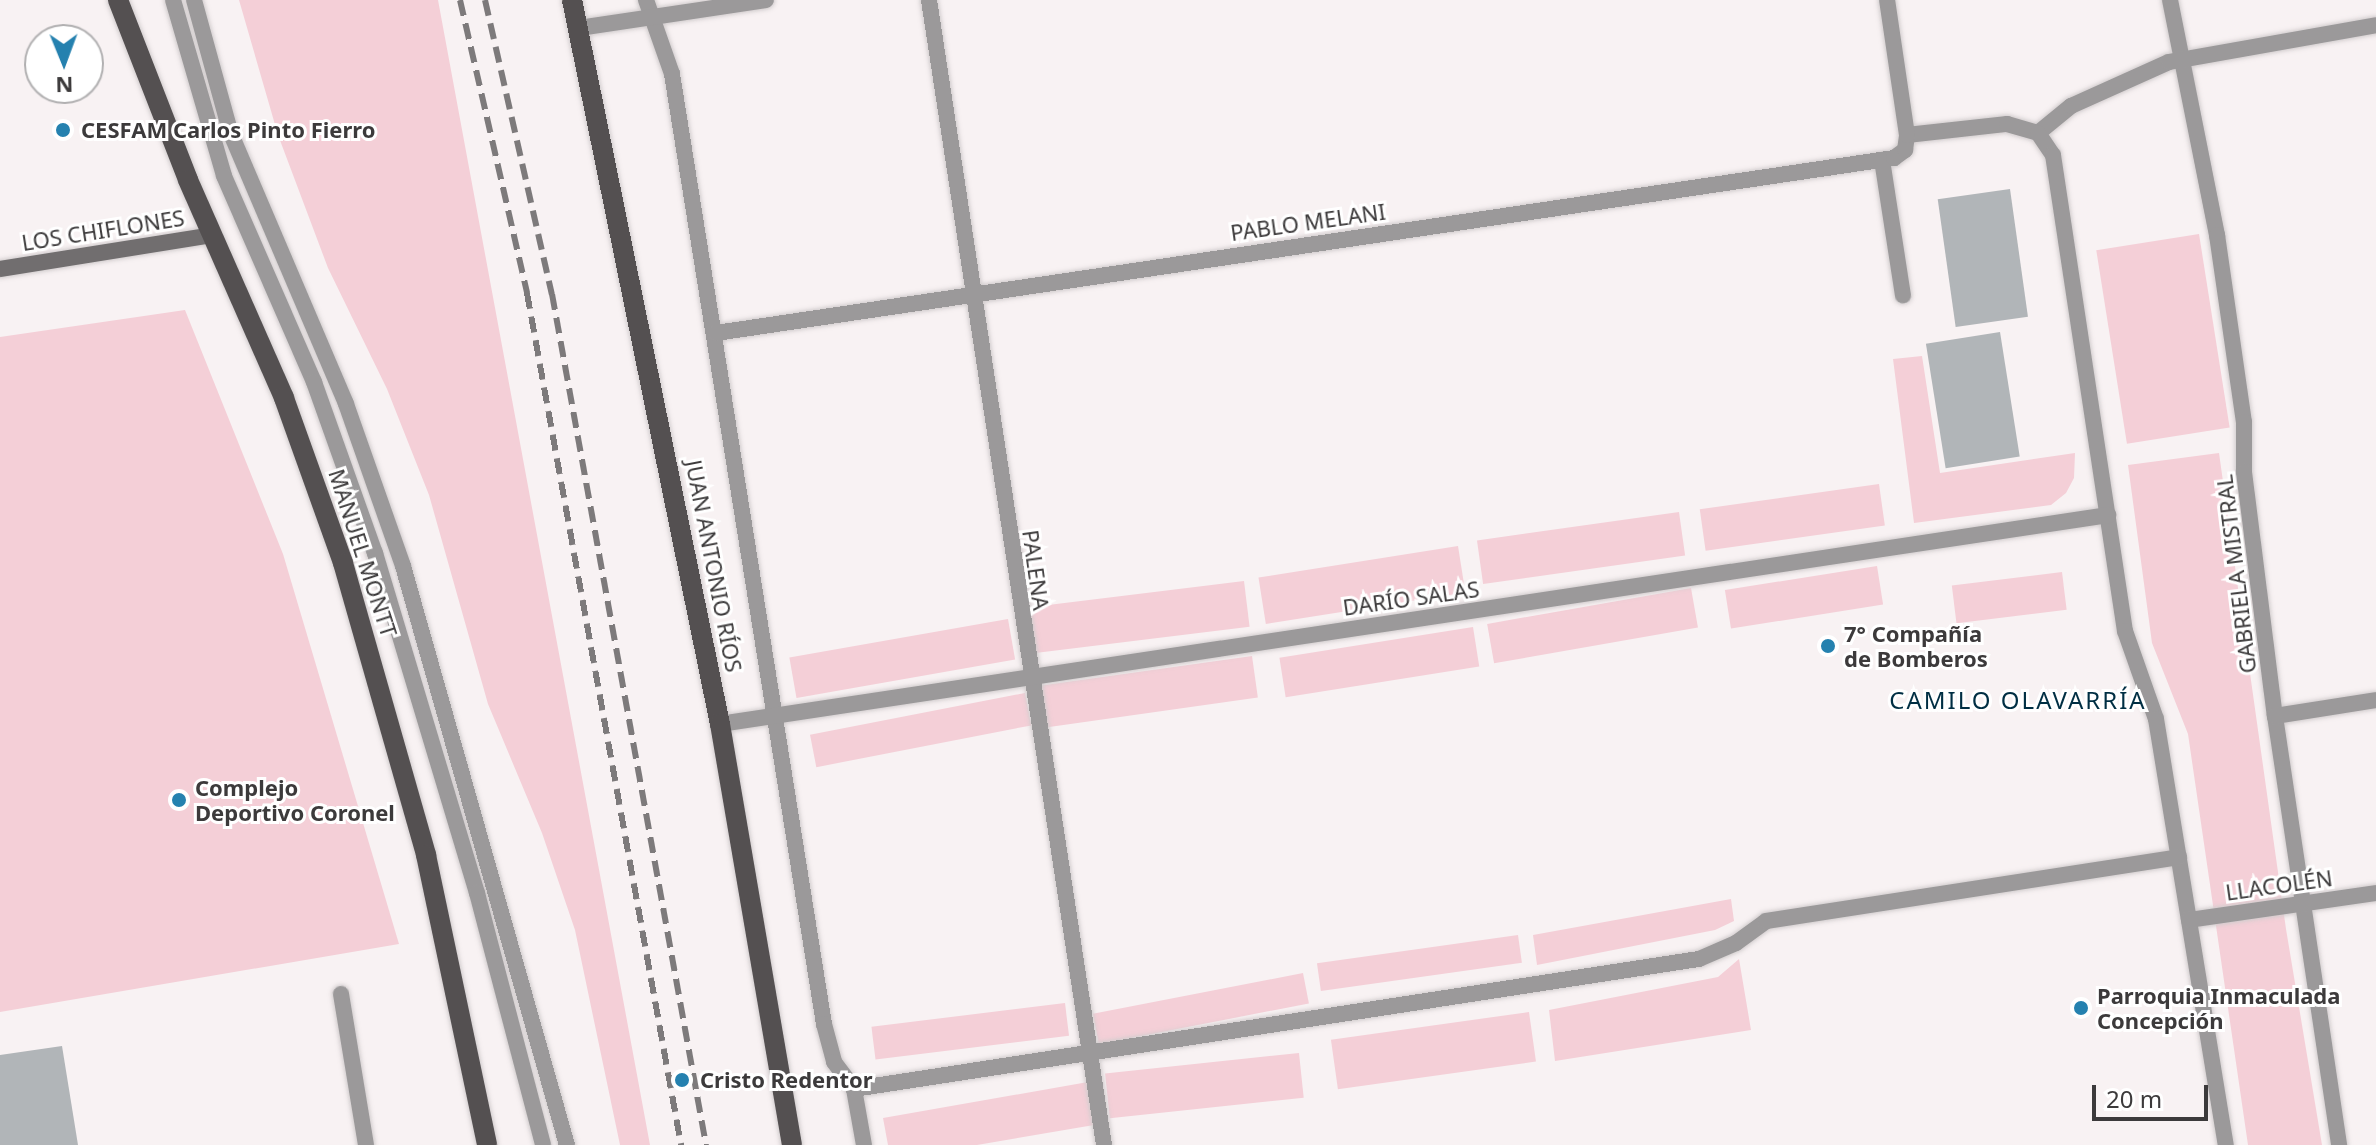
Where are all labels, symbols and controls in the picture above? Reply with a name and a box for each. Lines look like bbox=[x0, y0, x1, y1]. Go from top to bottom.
north arrow bbox=[24, 24, 104, 104]
text: N bbox=[55, 71, 74, 101]
place label: CESFAM Carlos Pinto Fierro bbox=[81, 117, 375, 143]
marker: CESFAM Carlos Pinto Fierro bbox=[52, 119, 74, 141]
street label: PABLO MELANI bbox=[1229, 198, 1387, 246]
street label: LOS CHIFLONES bbox=[20, 204, 186, 256]
street label: JUAN ANTONIO RÍOS bbox=[680, 458, 748, 674]
street label: MANUEL MONTT bbox=[323, 466, 403, 640]
street label: GABRIELA MISTRAL bbox=[2211, 473, 2261, 675]
street label: PALENA bbox=[1017, 528, 1055, 612]
street label: DARÍO SALAS bbox=[1341, 575, 1481, 621]
place label: 7° Compañía de Bomberos bbox=[1844, 620, 1988, 672]
marker: 7° Compañía de Bomberos bbox=[1819, 637, 1837, 655]
district label: CAMILO OLAVARRÍA bbox=[1889, 686, 2147, 714]
place label: Complejo Deportivo Coronel bbox=[195, 774, 395, 826]
marker: Complejo Deportivo Coronel bbox=[170, 791, 188, 809]
street label: LLACOLÉN bbox=[2224, 864, 2334, 906]
place label: Parroquia Inmaculada Concepción bbox=[2097, 982, 2340, 1034]
marker: Parroquia Inmaculada Concepción bbox=[2072, 999, 2090, 1017]
place label: Cristo Redentor bbox=[700, 1067, 873, 1093]
marker: Cristo Redentor bbox=[671, 1069, 693, 1091]
scale bar bbox=[2096, 1069, 2212, 1119]
text: 20 m bbox=[2106, 1082, 2162, 1115]

